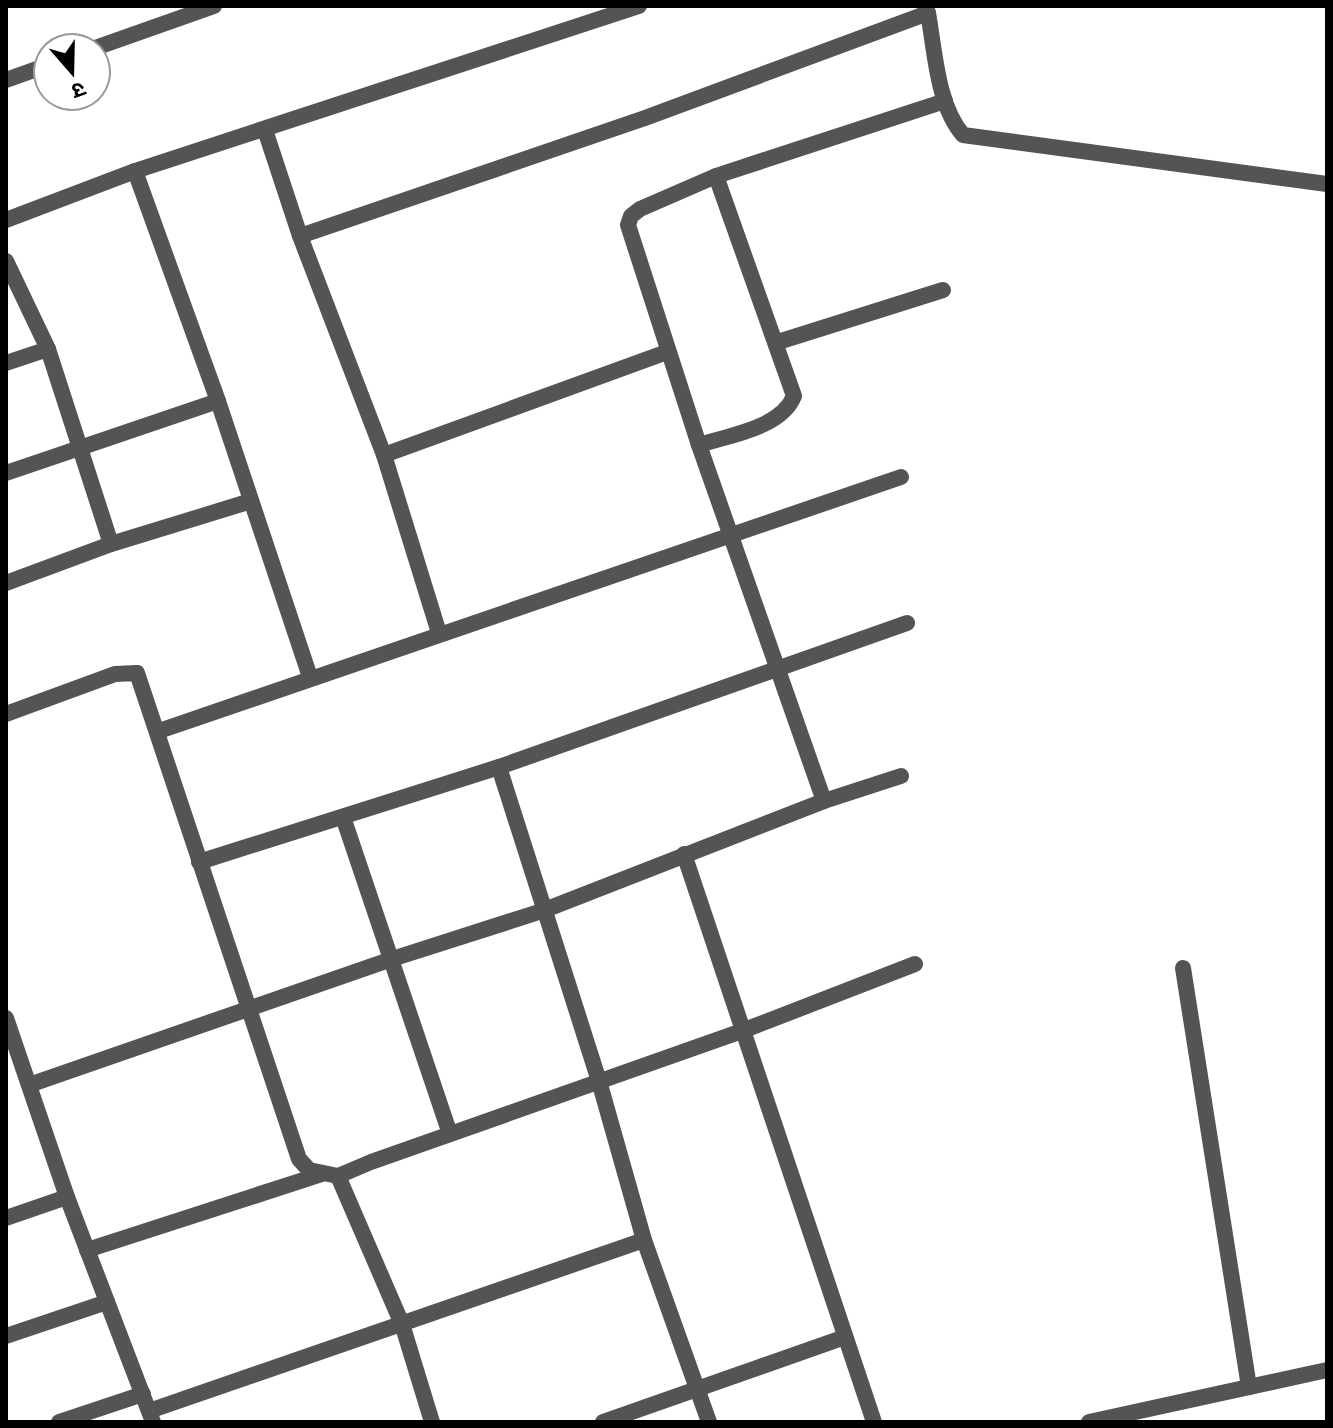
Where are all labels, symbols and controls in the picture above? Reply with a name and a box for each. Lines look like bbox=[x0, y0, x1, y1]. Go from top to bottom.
north arrow bbox=[32, 32, 112, 112]
text: उ bbox=[67, 74, 90, 107]

